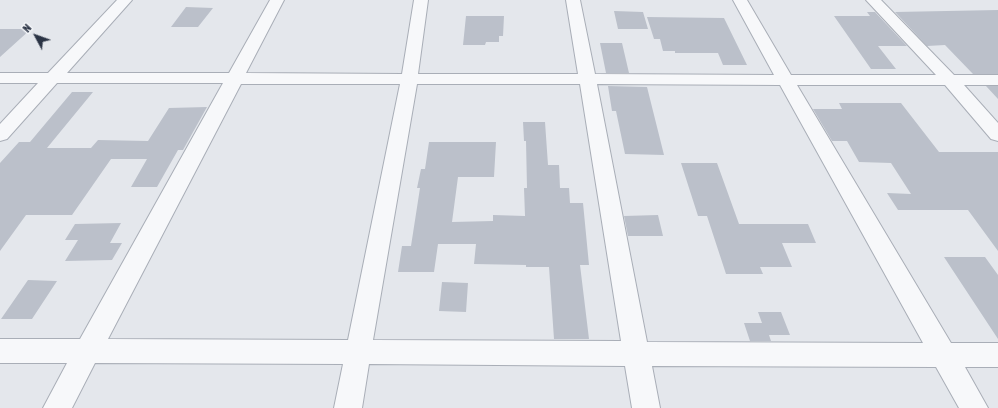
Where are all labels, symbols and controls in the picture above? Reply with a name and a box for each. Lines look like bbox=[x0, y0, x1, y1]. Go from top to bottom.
north arrow bbox=[16, 16, 56, 56]
text: N bbox=[20, 22, 34, 35]

